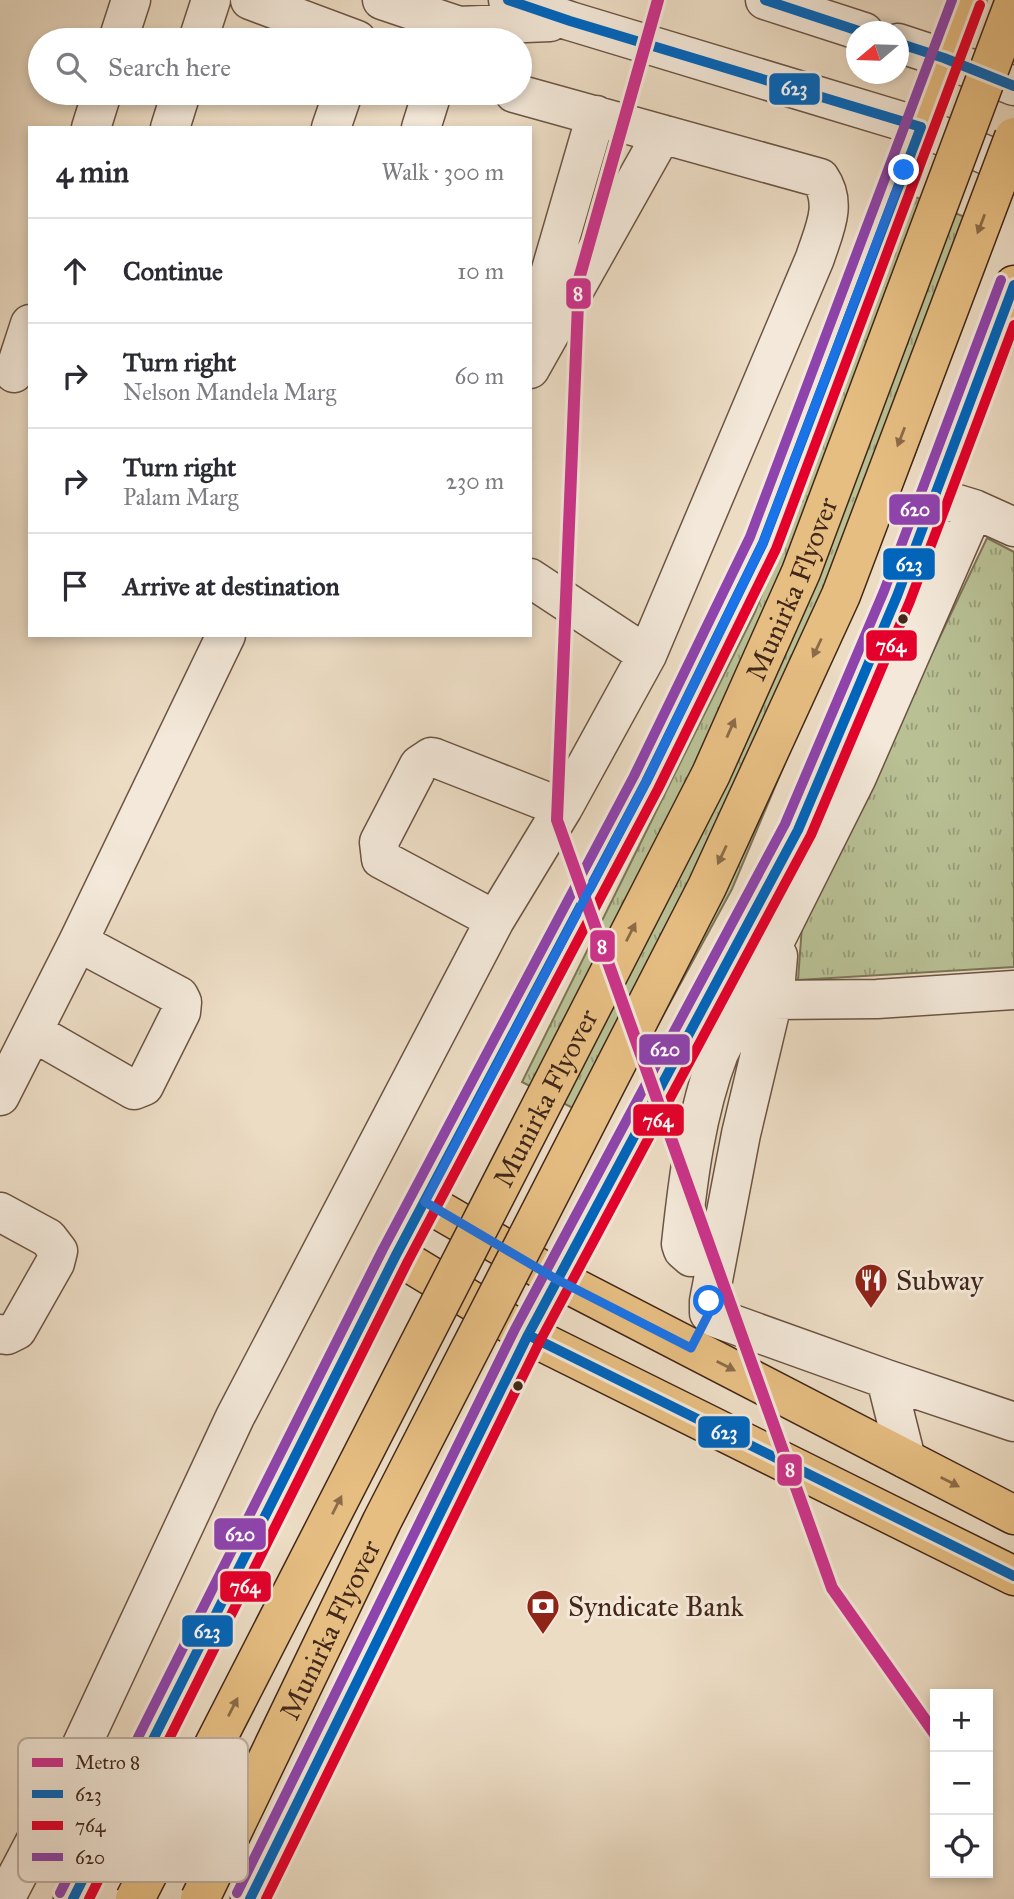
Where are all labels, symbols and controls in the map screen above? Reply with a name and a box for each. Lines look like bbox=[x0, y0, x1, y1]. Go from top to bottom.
north arrow bbox=[846, 21, 909, 84]
search box bbox=[28, 28, 532, 105]
icon: search bbox=[52, 48, 90, 86]
text: Search here bbox=[108, 51, 231, 83]
line badge: 623 bbox=[768, 72, 821, 106]
text: 623 bbox=[781, 77, 807, 101]
text: 4 min bbox=[56, 154, 129, 190]
route end bbox=[888, 154, 919, 185]
text: Walk · 300 m bbox=[381, 158, 504, 186]
one-way arrow bbox=[976, 213, 987, 234]
icon: ahead bbox=[56, 252, 94, 290]
text: Continue bbox=[123, 255, 223, 287]
text: 10 m bbox=[457, 257, 504, 285]
line badge: 8 bbox=[565, 277, 592, 310]
text: 8 bbox=[573, 282, 583, 305]
text: Turn right bbox=[123, 346, 236, 378]
icon: right bbox=[56, 357, 94, 395]
text: 60 m bbox=[455, 362, 504, 390]
text: Nelson Mandela Marg bbox=[123, 378, 336, 406]
one-way arrow bbox=[895, 426, 906, 447]
text: Turn right bbox=[123, 451, 236, 483]
icon: right bbox=[56, 462, 94, 500]
text: 230 m bbox=[446, 467, 504, 495]
text: Palam Marg bbox=[123, 483, 238, 511]
street label: Munirka Flyover bbox=[738, 492, 845, 686]
line badge: 620 bbox=[888, 493, 941, 526]
text: 620 bbox=[900, 498, 930, 521]
line badge: 623 bbox=[882, 547, 936, 581]
text: 623 bbox=[896, 553, 922, 577]
icon: arrive bbox=[56, 567, 94, 605]
text: Arrive at destination bbox=[123, 570, 340, 602]
unlabelled marker bbox=[896, 612, 910, 626]
line badge: 764 bbox=[865, 629, 918, 662]
text: 764 bbox=[876, 634, 908, 658]
one-way arrow bbox=[811, 638, 823, 658]
one-way arrow bbox=[725, 718, 737, 738]
one-way arrow bbox=[716, 844, 727, 865]
one-way arrow bbox=[626, 922, 637, 942]
line badge: 8 bbox=[589, 929, 616, 963]
text: 8 bbox=[597, 935, 607, 958]
street label: Munirka Flyover bbox=[485, 1003, 605, 1193]
line badge: 620 bbox=[638, 1033, 691, 1066]
text: 620 bbox=[650, 1038, 680, 1061]
line badge: 764 bbox=[632, 1103, 685, 1137]
text: 764 bbox=[643, 1109, 675, 1133]
restaurant icon: Subway bbox=[852, 1261, 890, 1310]
place label: Subway bbox=[896, 1263, 984, 1298]
route start bbox=[693, 1285, 724, 1316]
one-way arrow bbox=[716, 1360, 736, 1372]
unlabelled marker bbox=[511, 1379, 525, 1393]
line badge: 623 bbox=[697, 1415, 751, 1449]
text: 623 bbox=[711, 1421, 737, 1445]
line badge: 8 bbox=[776, 1453, 803, 1487]
text: 8 bbox=[785, 1458, 795, 1481]
one-way arrow bbox=[940, 1476, 960, 1488]
one-way arrow bbox=[331, 1495, 343, 1515]
line badge: 620 bbox=[213, 1517, 267, 1551]
text: 620 bbox=[225, 1523, 255, 1546]
street label: Munirka Flyover bbox=[272, 1534, 388, 1725]
line badge: 764 bbox=[219, 1570, 272, 1603]
text: 764 bbox=[230, 1575, 262, 1599]
bank icon: Syndicate Bank bbox=[524, 1587, 562, 1636]
place label: Syndicate Bank bbox=[568, 1589, 744, 1624]
line badge: 623 bbox=[181, 1614, 234, 1648]
text: 623 bbox=[194, 1620, 220, 1644]
map controls bbox=[930, 1689, 993, 1878]
button: + bbox=[930, 1689, 993, 1752]
one-way arrow bbox=[228, 1697, 239, 1717]
legend bbox=[18, 1738, 248, 1882]
text: Metro 8 bbox=[75, 1751, 140, 1774]
button: − bbox=[930, 1752, 993, 1815]
text: 623 bbox=[75, 1783, 102, 1806]
text: 764 bbox=[75, 1814, 106, 1837]
button: locate bbox=[930, 1815, 993, 1878]
text: 620 bbox=[75, 1846, 105, 1869]

